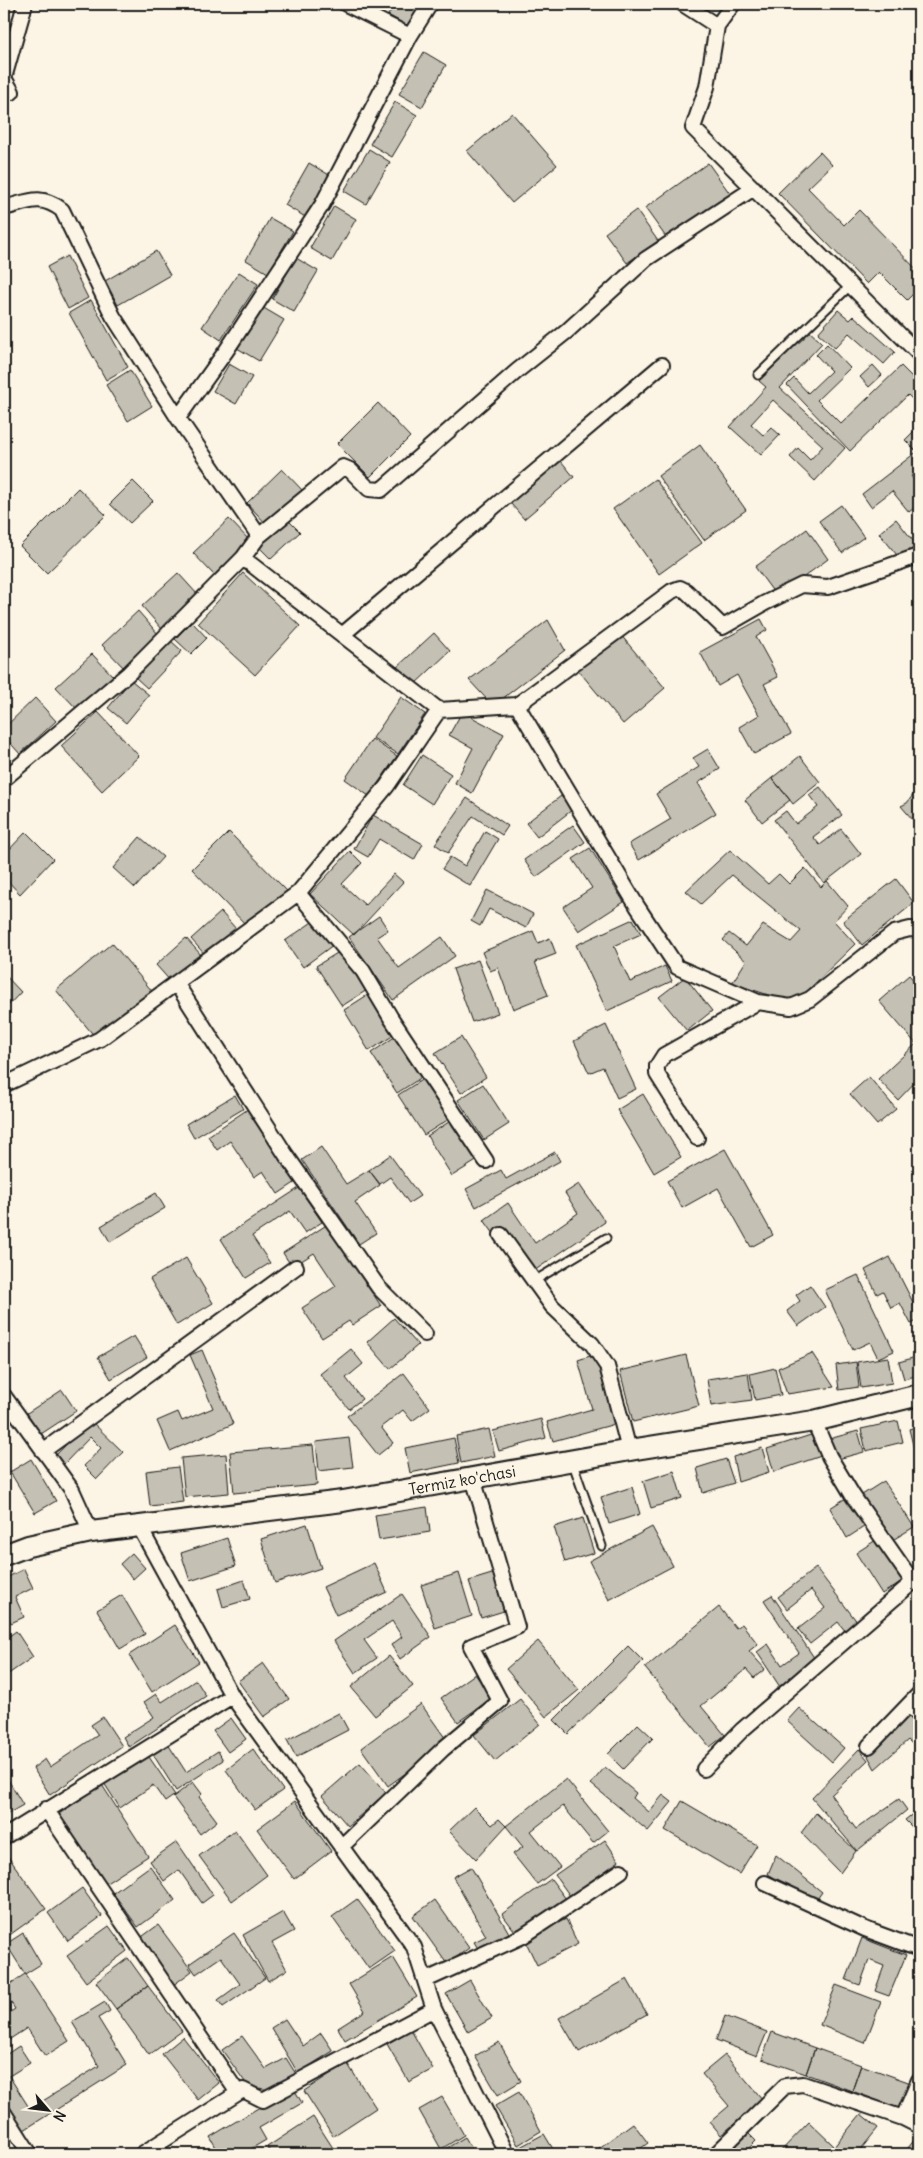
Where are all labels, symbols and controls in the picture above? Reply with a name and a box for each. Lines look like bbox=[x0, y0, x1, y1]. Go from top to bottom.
street label: Termiz ko'chasi bbox=[407, 1461, 517, 1499]
north arrow bbox=[22, 2086, 72, 2136]
text: N bbox=[49, 2108, 70, 2125]

